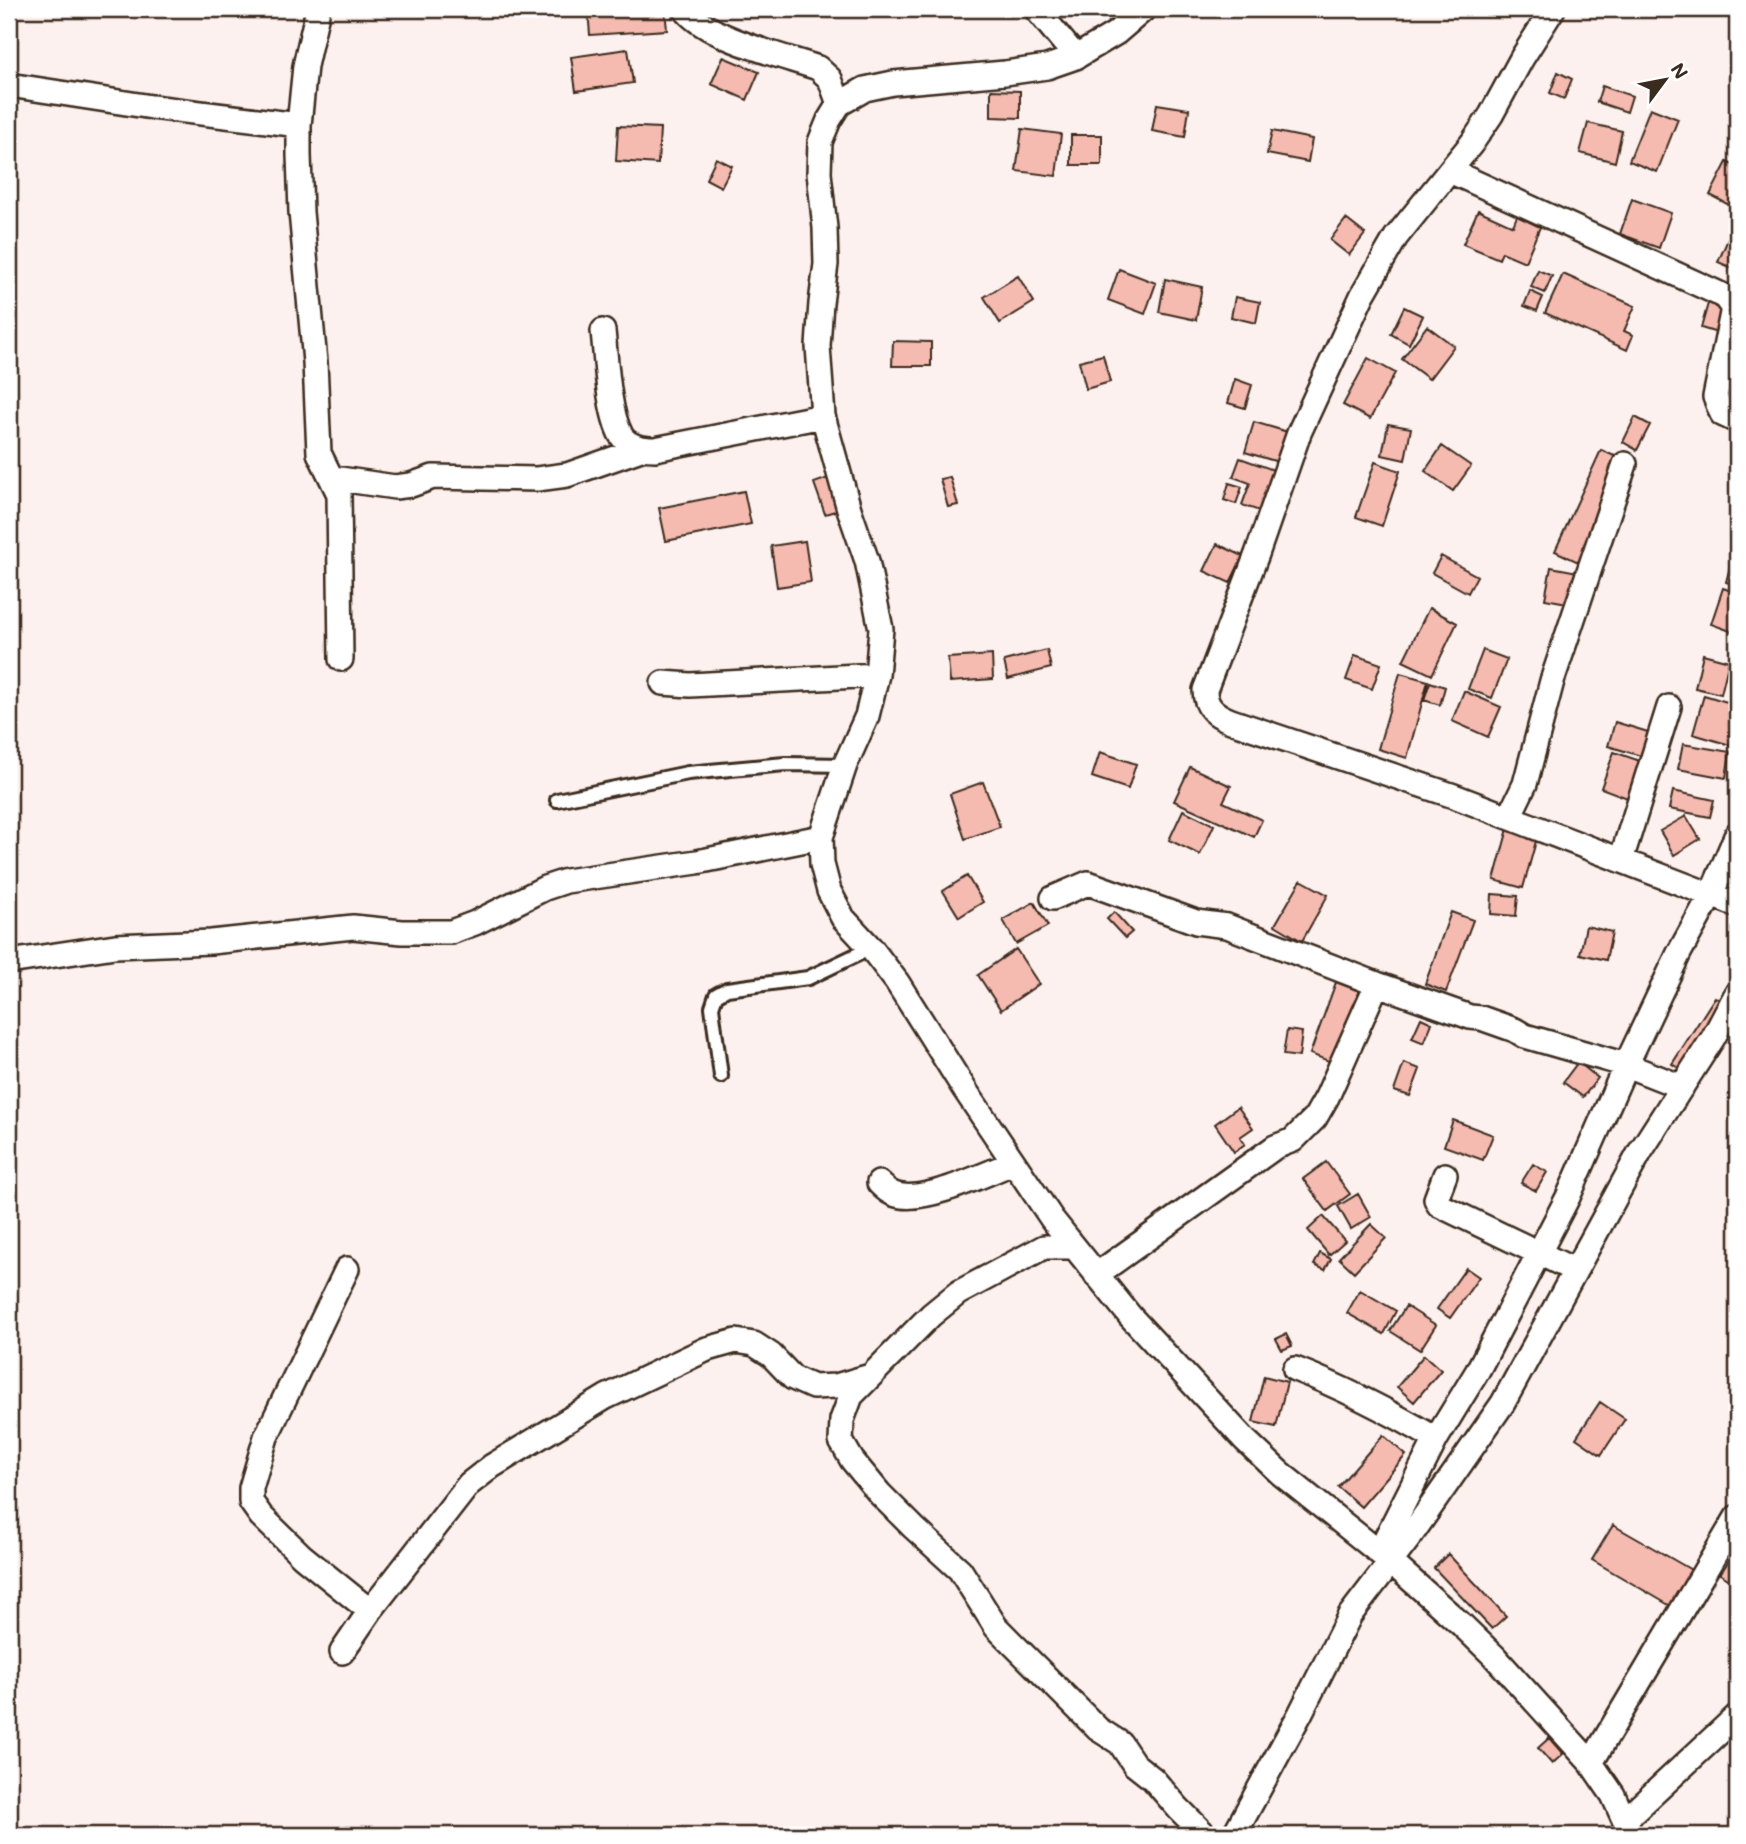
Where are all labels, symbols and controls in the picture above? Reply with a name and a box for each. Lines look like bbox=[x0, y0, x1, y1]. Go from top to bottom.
north arrow bbox=[1630, 46, 1700, 116]
text: N bbox=[1665, 58, 1694, 83]

